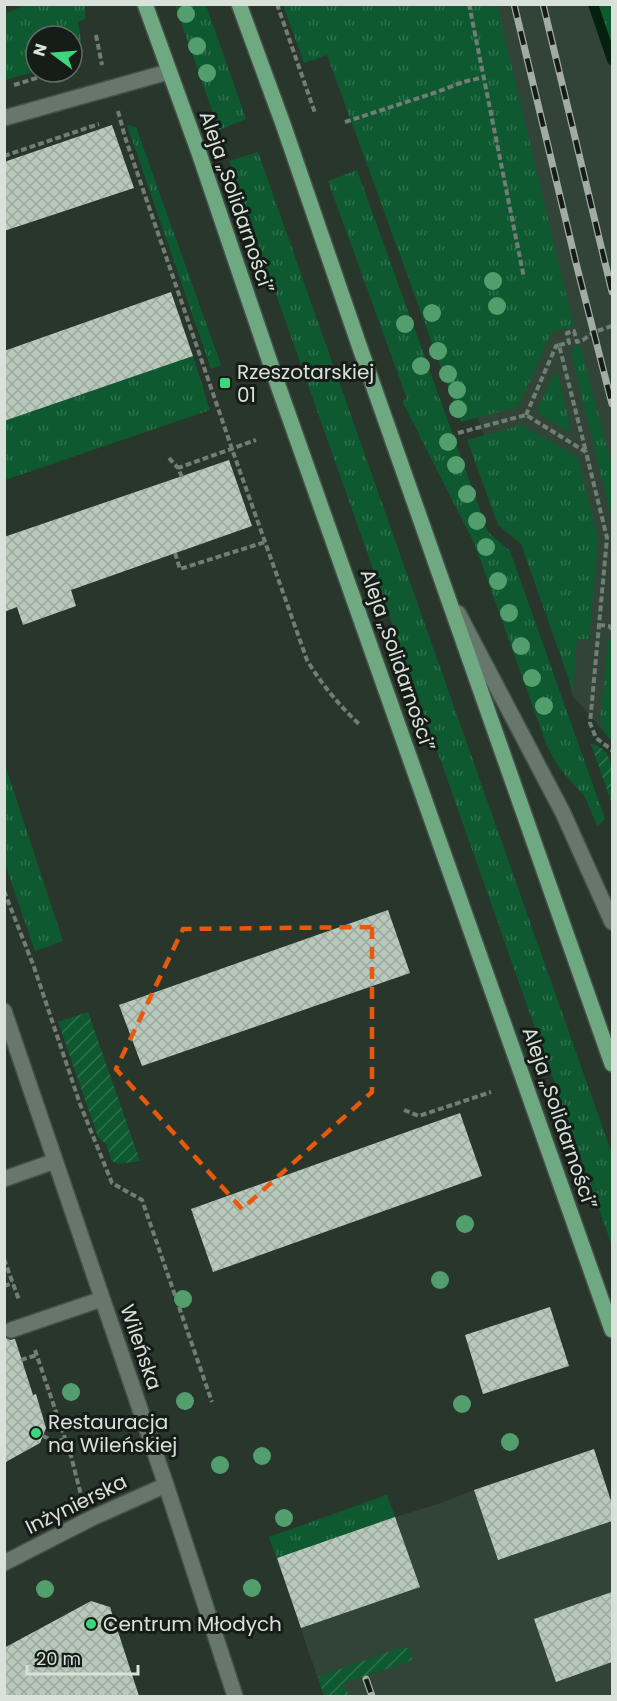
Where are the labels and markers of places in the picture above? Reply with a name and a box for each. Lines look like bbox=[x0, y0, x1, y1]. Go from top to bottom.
place label: Rzeszotarskiej 01 bbox=[237, 358, 374, 409]
marker: Rzeszotarskiej 01 bbox=[218, 376, 232, 390]
place label: Restauracja na Wileńskiej bbox=[48, 1408, 177, 1459]
marker: Restauracja na Wileńskiej bbox=[29, 1426, 43, 1440]
place label: Centrum Młodych bbox=[103, 1610, 282, 1638]
marker: Centrum Młodych bbox=[84, 1617, 98, 1631]

